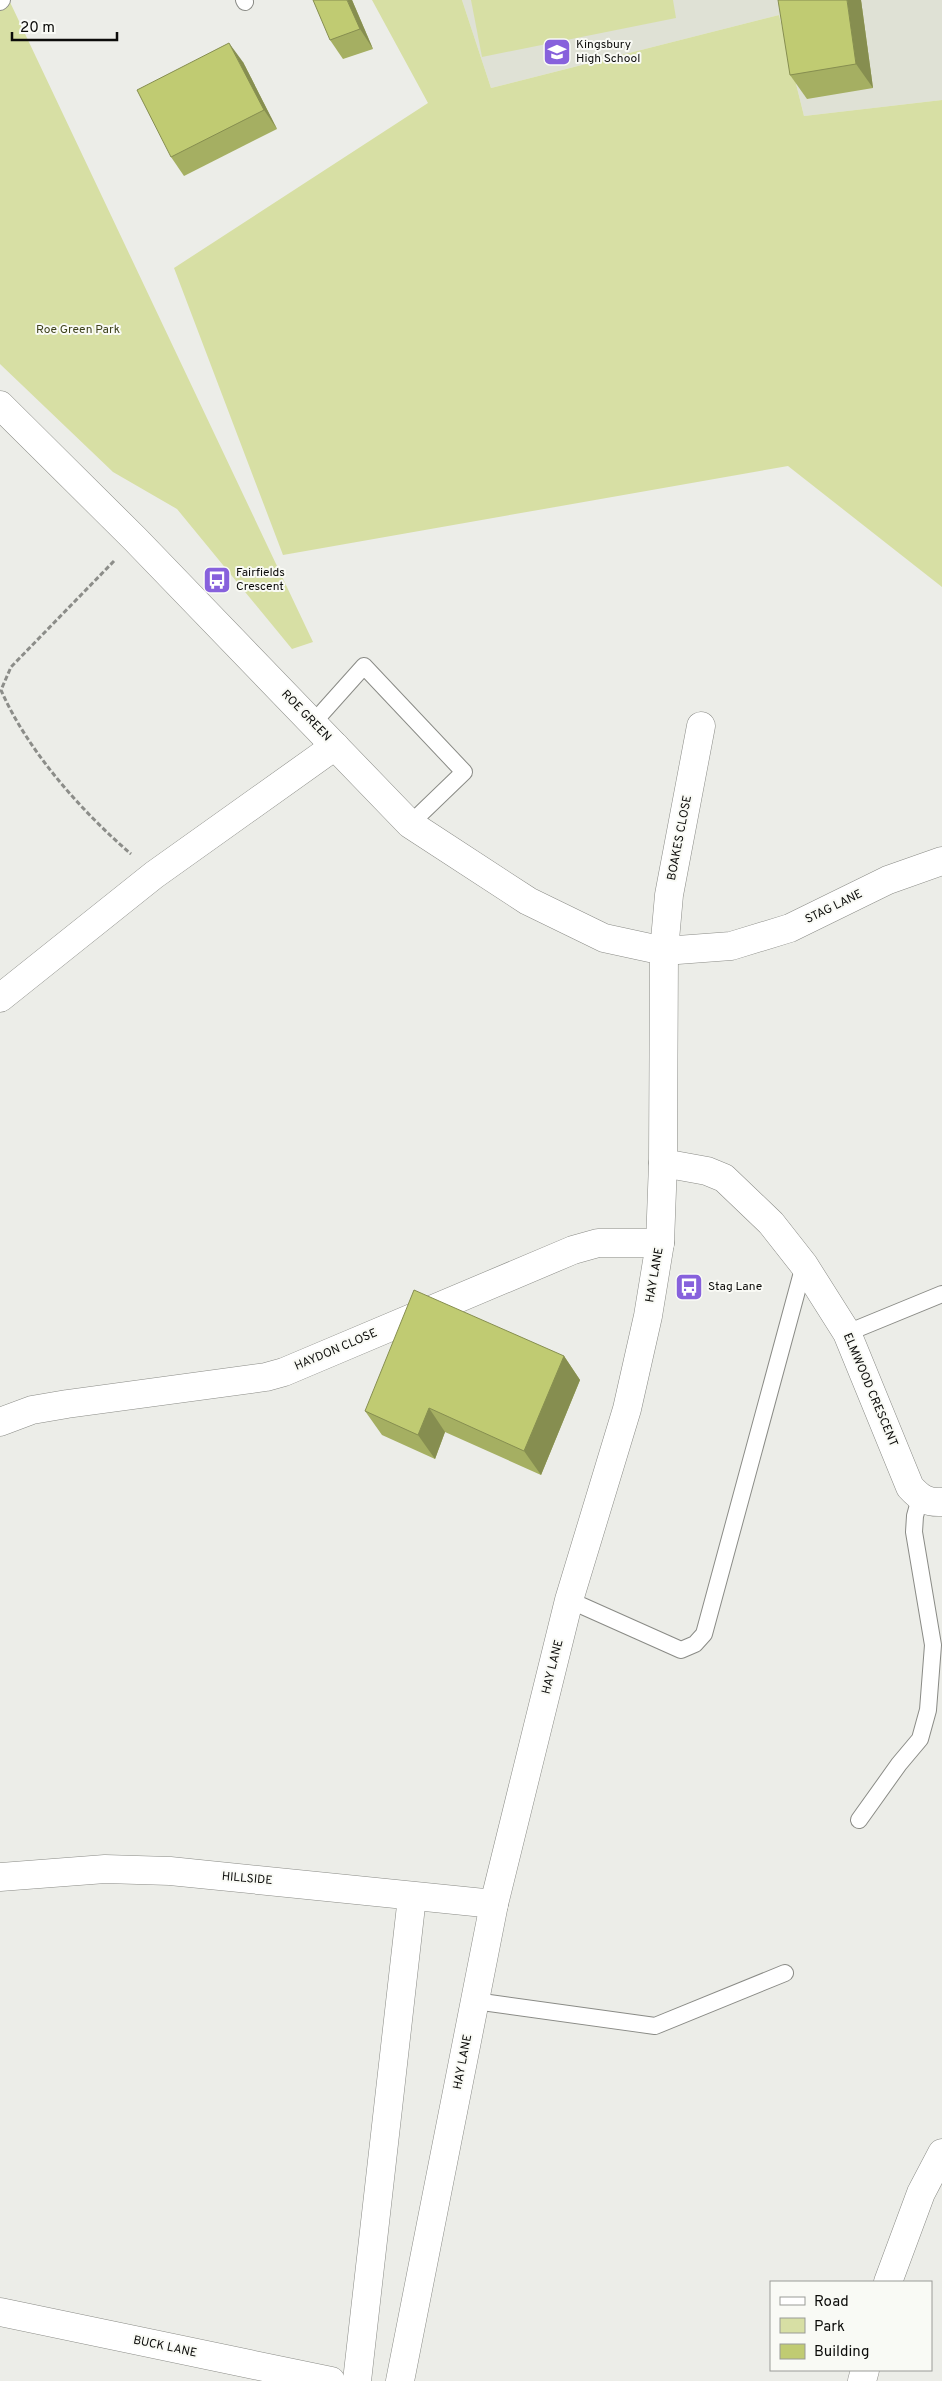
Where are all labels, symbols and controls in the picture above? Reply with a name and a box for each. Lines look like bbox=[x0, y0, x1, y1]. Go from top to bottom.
scale bar bbox=[12, 10, 118, 42]
text: 20 m bbox=[20, 19, 55, 38]
school or university icon: Kingsbury High School bbox=[542, 37, 572, 67]
place label: Kingsbury High School bbox=[576, 37, 640, 67]
park label: Roe Green Park bbox=[36, 322, 120, 338]
bus stop icon: Fairfields Crescent bbox=[202, 565, 232, 595]
place label: Fairfields Crescent bbox=[236, 565, 285, 595]
street label: ROE GREEN bbox=[277, 687, 335, 745]
street label: BOAKES CLOSE bbox=[664, 794, 696, 882]
street label: STAG LANE bbox=[803, 886, 865, 928]
street label: HAY LANE bbox=[642, 1246, 668, 1304]
bus stop icon: Stag Lane bbox=[674, 1272, 704, 1302]
place label: Stag Lane bbox=[708, 1279, 762, 1295]
street label: HAYDON CLOSE bbox=[292, 1325, 380, 1375]
street label: ELMWOOD CRESCENT bbox=[839, 1331, 901, 1449]
street label: HAY LANE bbox=[538, 1638, 568, 1696]
street label: HILLSIDE bbox=[221, 1869, 273, 1889]
street label: HAY LANE bbox=[450, 2033, 476, 2091]
legend bbox=[770, 2281, 932, 2371]
text: Road bbox=[814, 2293, 849, 2312]
text: Park bbox=[814, 2318, 845, 2337]
street label: BUCK LANE bbox=[132, 2332, 198, 2362]
text: Building bbox=[814, 2343, 869, 2362]

